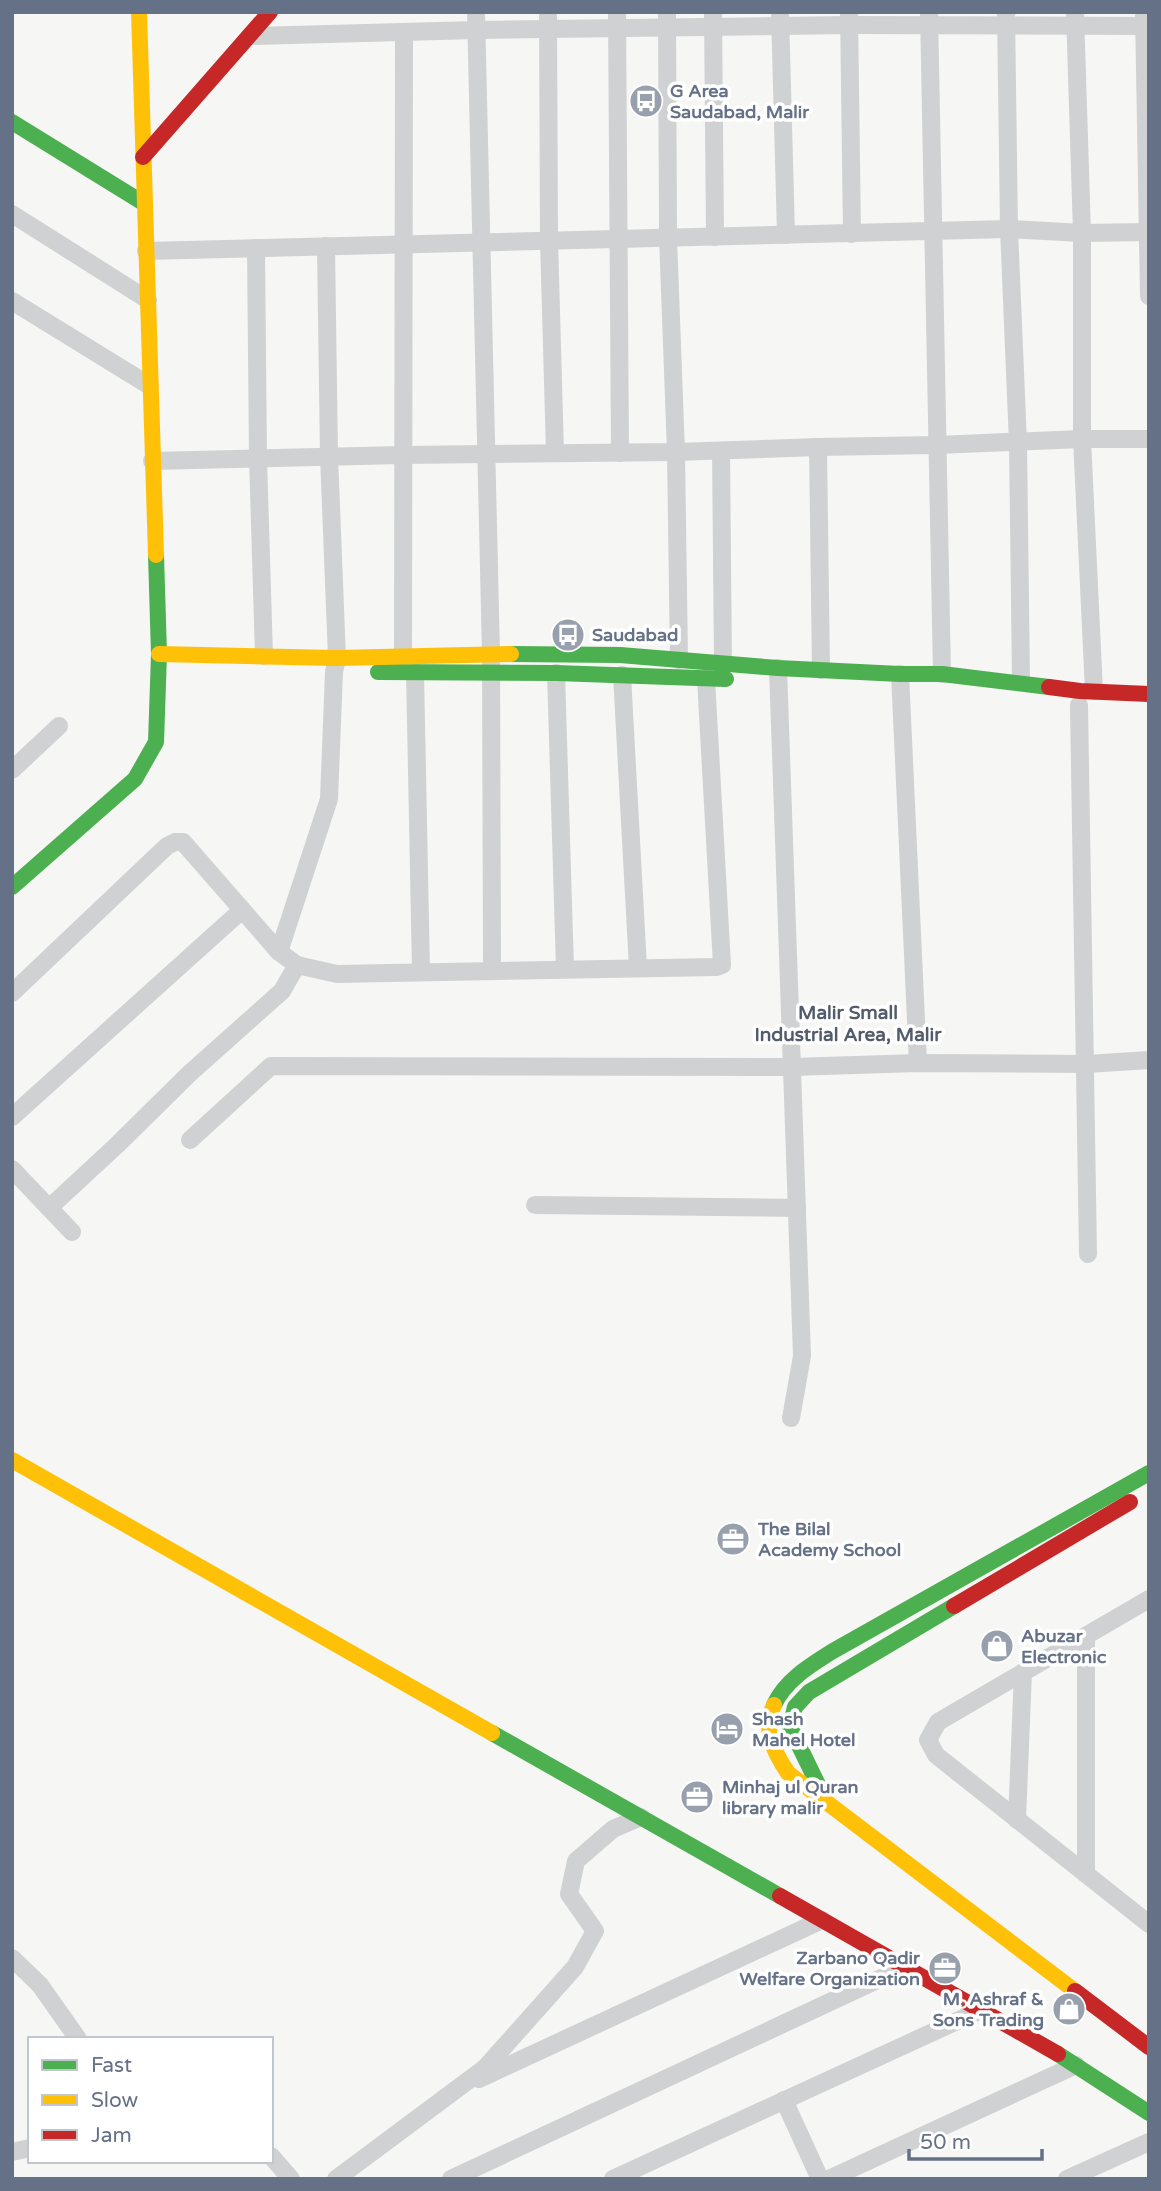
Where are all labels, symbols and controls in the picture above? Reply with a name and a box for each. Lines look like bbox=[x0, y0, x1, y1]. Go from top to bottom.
place label: G Area Saudabad, Malir bbox=[670, 80, 810, 123]
bus stop icon: G Area Saudabad, Malir bbox=[627, 82, 665, 120]
bus stop icon: Saudabad bbox=[549, 616, 587, 654]
place label: Saudabad bbox=[592, 624, 678, 646]
district label: Malir Small Industrial Area, Malir bbox=[754, 1002, 942, 1046]
place label: The Bilal Academy School bbox=[757, 1518, 901, 1561]
office icon: The Bilal Academy School bbox=[714, 1520, 752, 1558]
place label: Abuzar Electronic bbox=[1021, 1625, 1107, 1668]
shop icon: Abuzar Electronic bbox=[978, 1627, 1016, 1665]
place label: Shash Mahel Hotel bbox=[752, 1708, 855, 1751]
hotel icon: Shash Mahel Hotel bbox=[708, 1710, 746, 1748]
place label: Minhaj ul Quran library malir bbox=[722, 1776, 859, 1819]
office icon: Minhaj ul Quran library malir bbox=[678, 1778, 716, 1816]
place label: Zarbano Qadir Welfare Organization bbox=[740, 1947, 921, 1990]
office icon: Zarbano Qadir Welfare Organization bbox=[926, 1949, 964, 1987]
place label: M. Ashraf & Sons Trading bbox=[933, 1988, 1044, 2031]
shop icon: M. Ashraf & Sons Trading bbox=[1050, 1990, 1088, 2028]
legend bbox=[28, 2037, 273, 2163]
text: Fast bbox=[91, 2053, 132, 2078]
text: Slow bbox=[91, 2088, 139, 2113]
scale bar bbox=[909, 2118, 1042, 2162]
text: Jam bbox=[91, 2123, 132, 2148]
text: 50 m bbox=[920, 2130, 971, 2155]

